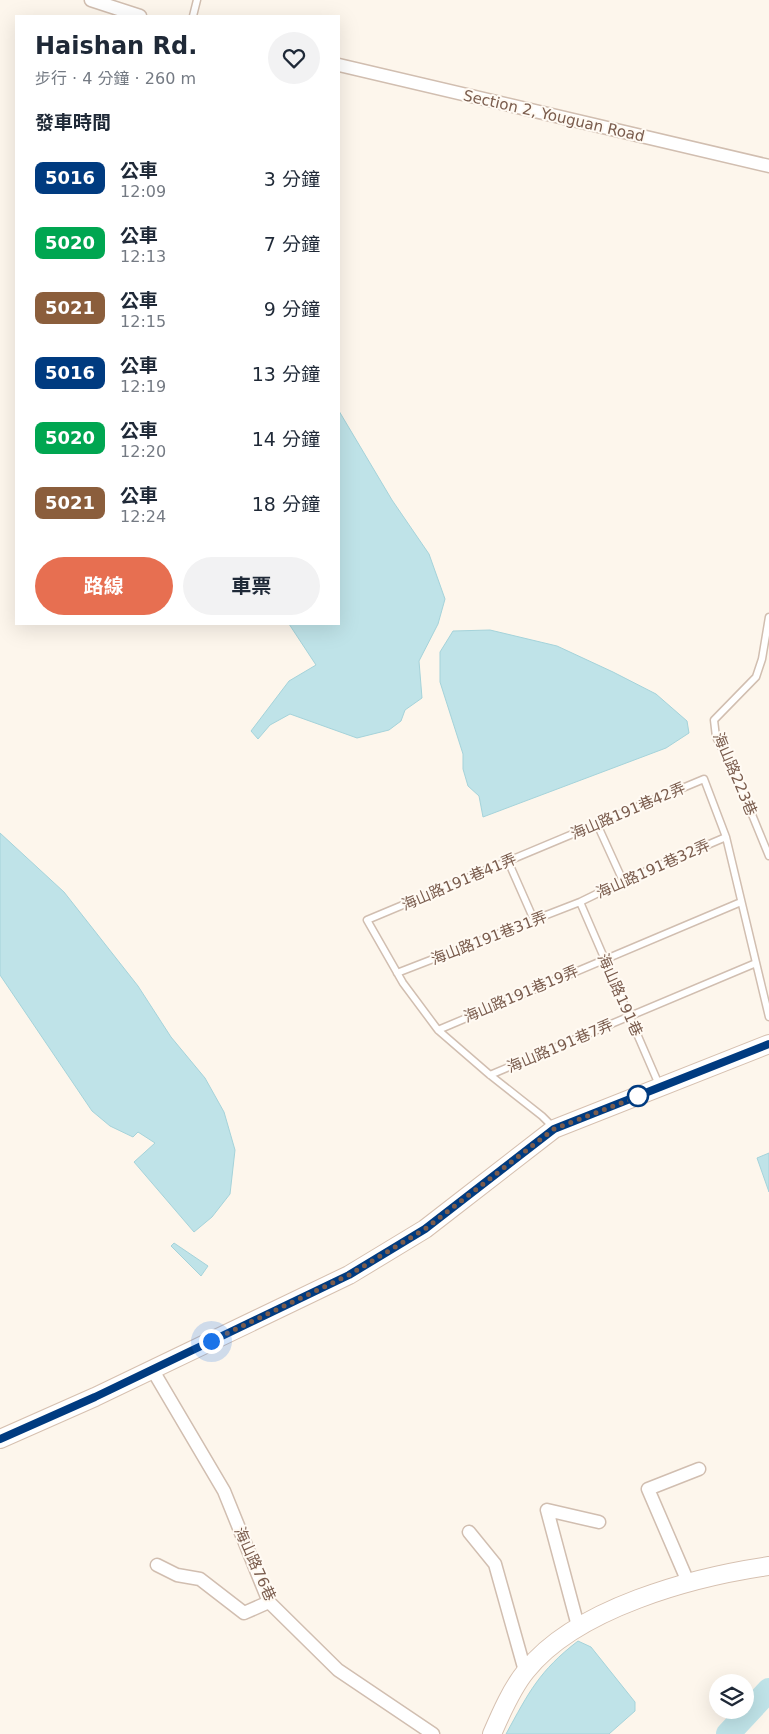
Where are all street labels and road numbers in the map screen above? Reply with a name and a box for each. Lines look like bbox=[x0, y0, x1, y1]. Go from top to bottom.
street label: Section 2, Youguan Road bbox=[462, 86, 646, 146]
street label: 海山路223巷 bbox=[709, 730, 761, 818]
street label: 海山路191巷42弄 bbox=[568, 779, 688, 843]
street label: 海山路191巷32弄 bbox=[593, 836, 713, 902]
street label: 海山路191巷41弄 bbox=[399, 850, 519, 914]
street label: 海山路191巷31弄 bbox=[428, 908, 550, 968]
street label: 海山路191巷 bbox=[594, 951, 646, 1039]
street label: 海山路191巷19弄 bbox=[461, 962, 581, 1026]
street label: 海山路191巷7弄 bbox=[504, 1016, 616, 1076]
street label: 海山路76巷 bbox=[231, 1524, 279, 1604]

